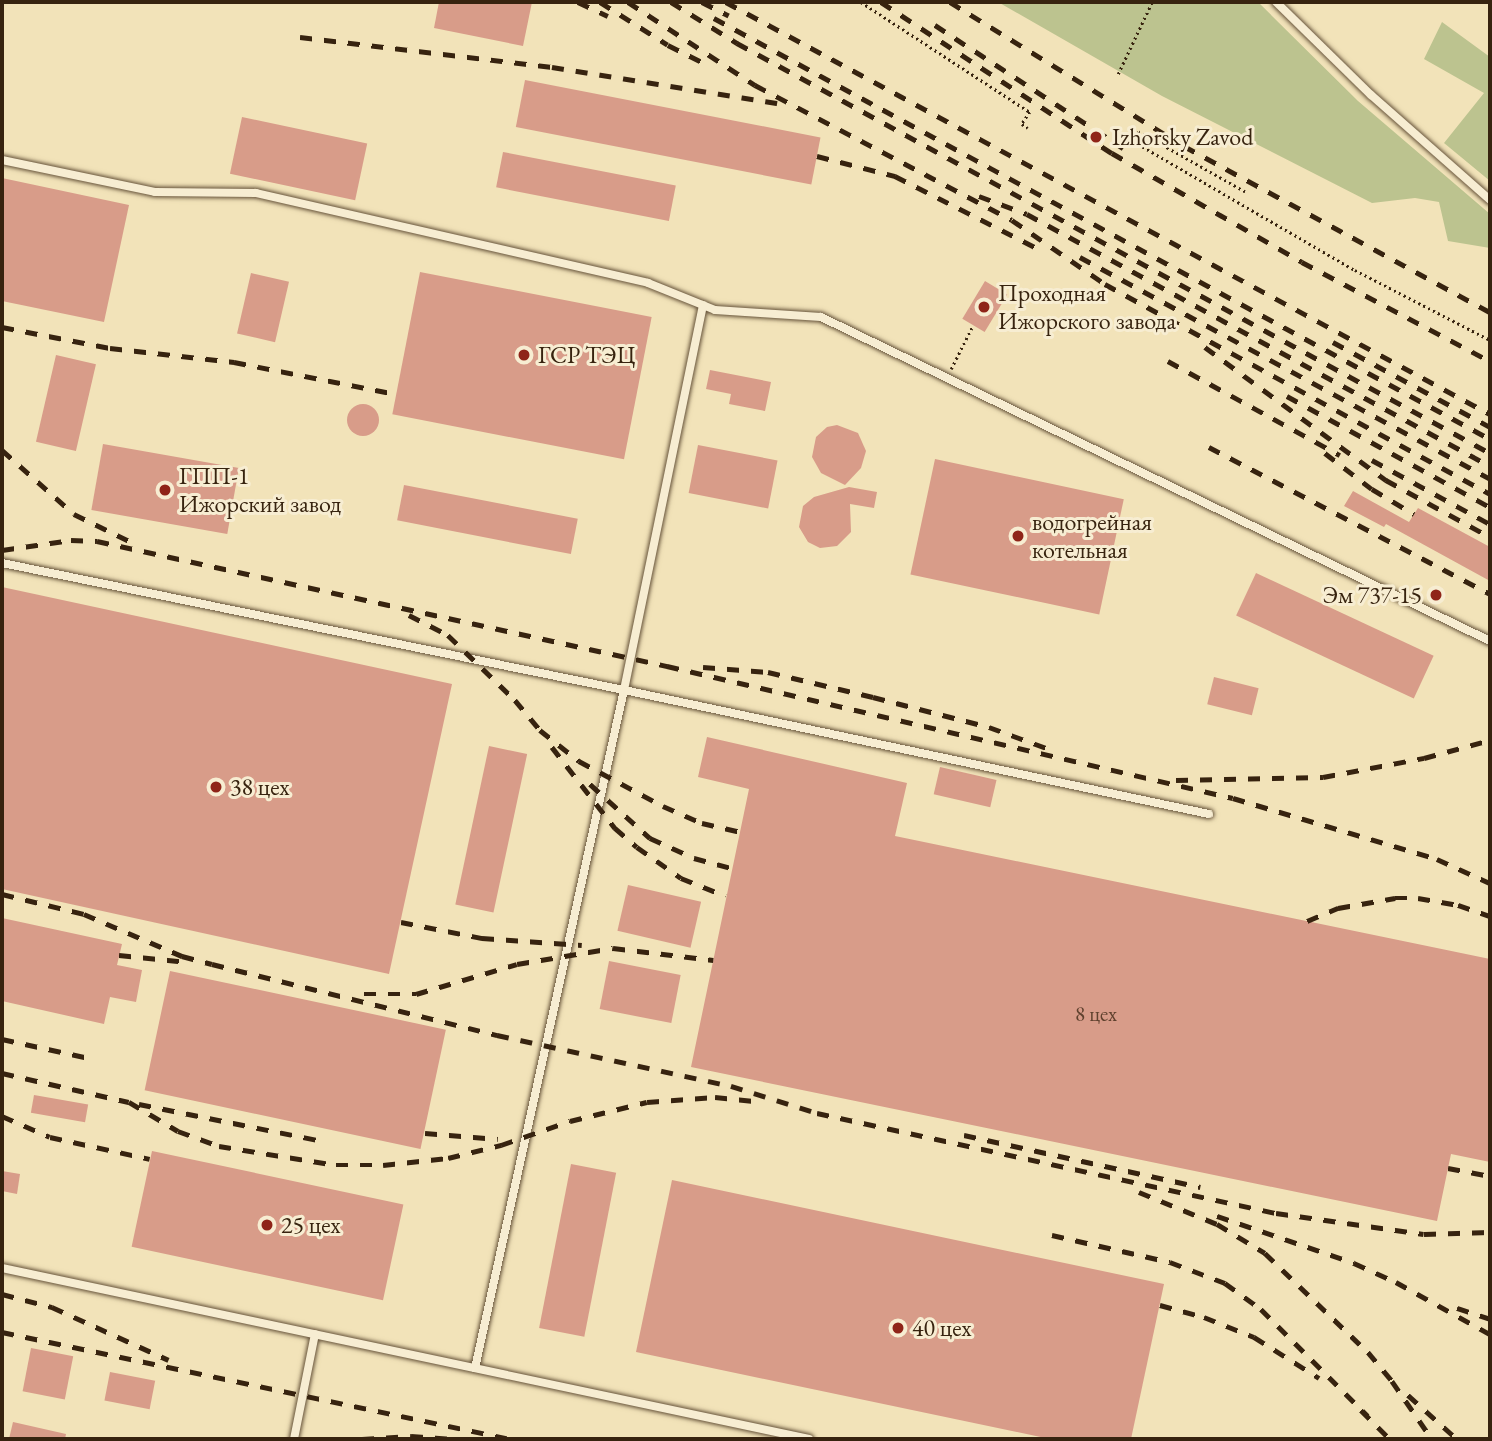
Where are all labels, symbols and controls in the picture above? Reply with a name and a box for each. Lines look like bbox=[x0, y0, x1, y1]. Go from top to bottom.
place label: Izhorsky Zavod bbox=[1112, 123, 1253, 151]
marker: Izhorsky Zavod bbox=[1086, 127, 1106, 147]
place label: Проходная Ижорского завода bbox=[998, 279, 1176, 335]
marker: Проходная Ижорского завода bbox=[976, 299, 992, 315]
place label: ГСР ТЭЦ bbox=[538, 341, 635, 369]
marker: ГСР ТЭЦ bbox=[516, 347, 532, 363]
place label: ГПП-1 Ижорский завод bbox=[179, 462, 341, 518]
marker: ГПП-1 Ижорский завод bbox=[157, 482, 173, 498]
place label: водогрейная котельная bbox=[1032, 508, 1152, 564]
marker: водогрейная котельная bbox=[1010, 528, 1026, 544]
place label: Эм 737-15 bbox=[1322, 581, 1422, 609]
marker: Эм 737-15 bbox=[1428, 587, 1444, 603]
place label: 38 цех bbox=[230, 773, 289, 801]
marker: 38 цех bbox=[208, 779, 224, 795]
house number: 8 цех bbox=[1075, 1001, 1117, 1027]
place label: 25 цех bbox=[281, 1211, 340, 1239]
marker: 25 цех bbox=[259, 1217, 275, 1233]
place label: 40 цех bbox=[912, 1314, 971, 1342]
marker: 40 цех bbox=[890, 1320, 906, 1336]

